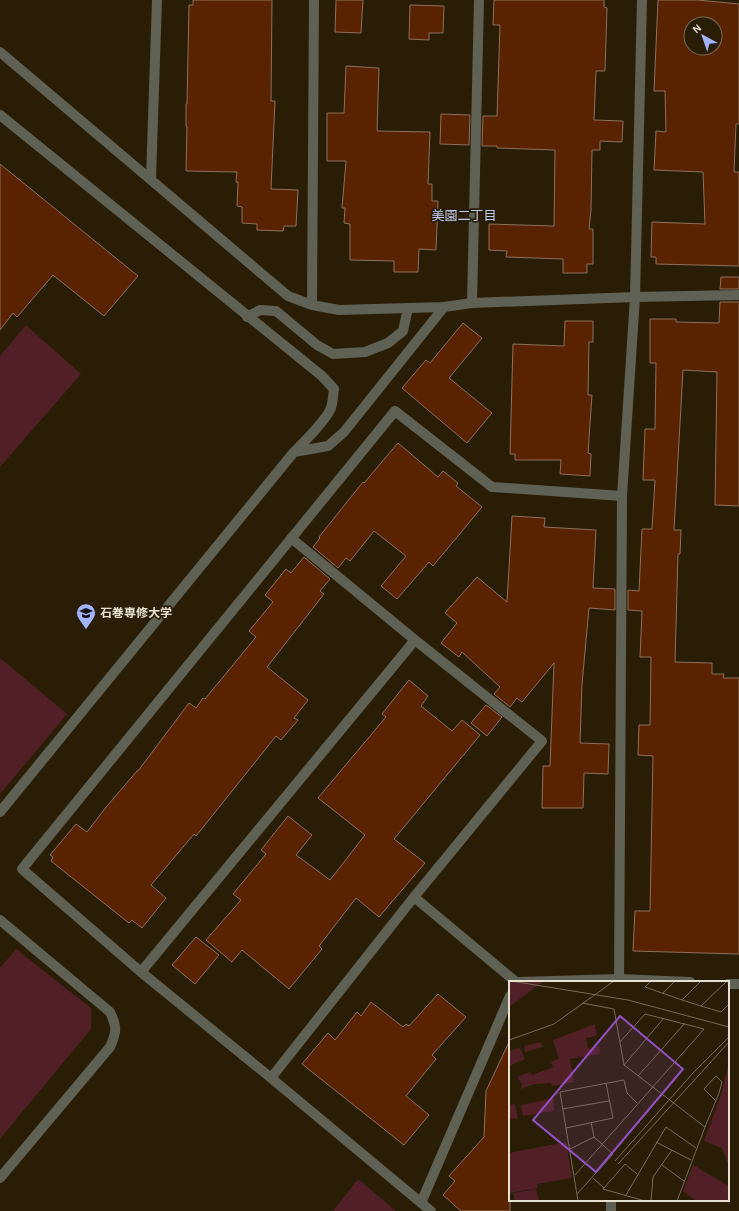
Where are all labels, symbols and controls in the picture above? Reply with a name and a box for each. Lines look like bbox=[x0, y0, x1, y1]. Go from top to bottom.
north arrow bbox=[683, 16, 723, 56]
text: N bbox=[690, 21, 704, 36]
district label: 美園二丁目 bbox=[431, 208, 497, 223]
school or university icon: 石巻専修大学 bbox=[75, 602, 97, 630]
place label: 石巻専修大学 bbox=[100, 606, 172, 620]
inset map bbox=[509, 981, 729, 1201]

